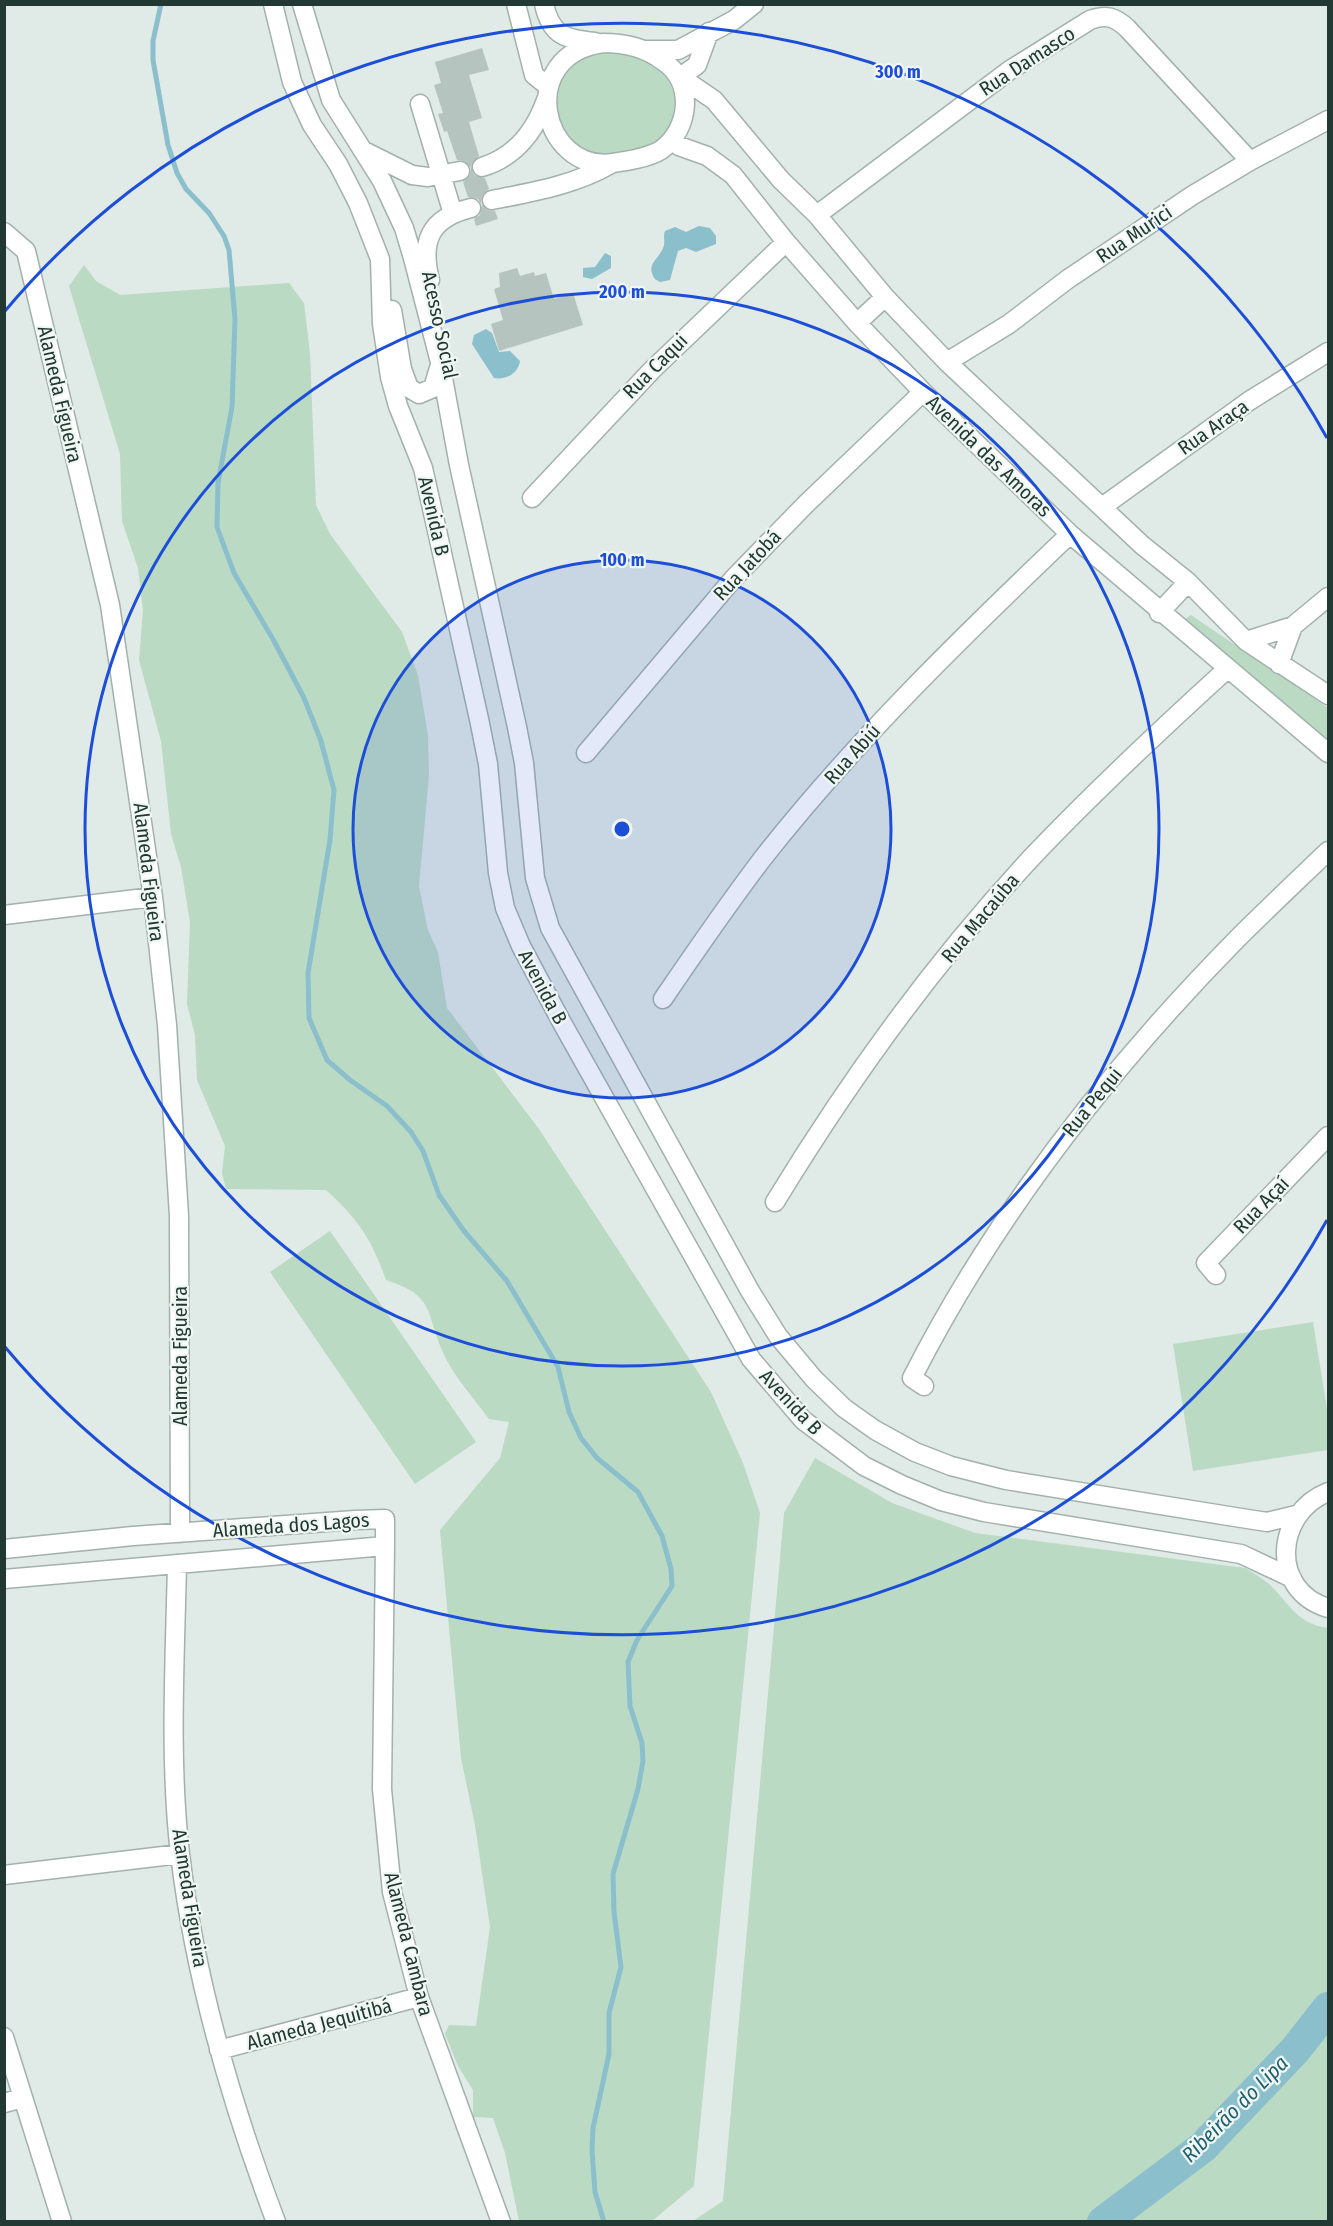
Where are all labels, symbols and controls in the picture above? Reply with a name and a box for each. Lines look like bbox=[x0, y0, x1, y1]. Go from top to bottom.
street label: Rua Damasco bbox=[975, 21, 1079, 101]
text: 300 m bbox=[874, 61, 921, 83]
street label: Rua Murici bbox=[1092, 200, 1176, 268]
street label: Acesso Social bbox=[417, 269, 463, 381]
text: 200 m bbox=[598, 281, 645, 303]
street label: Alameda Figueira bbox=[33, 323, 87, 465]
street label: Rua Caqui bbox=[618, 329, 692, 403]
street label: Avenida das Amoras bbox=[921, 390, 1057, 522]
street label: Rua Araça bbox=[1173, 394, 1253, 460]
street label: Avenida B bbox=[413, 474, 455, 558]
street label: Rua Jatobá bbox=[708, 525, 786, 605]
text: 100 m bbox=[600, 549, 644, 571]
street label: Rua Abiú bbox=[819, 719, 885, 789]
street label: Alameda Figueira bbox=[129, 801, 169, 943]
centre of rings bbox=[612, 819, 632, 839]
street label: Rua Macaúba bbox=[936, 869, 1024, 967]
street label: Avenida B bbox=[513, 946, 573, 1028]
street label: Rua Pequi bbox=[1057, 1063, 1127, 1141]
street label: Rua Açaí bbox=[1228, 1172, 1294, 1238]
street label: Alameda Figueira bbox=[168, 1286, 192, 1426]
street label: Avenida B bbox=[755, 1364, 827, 1440]
street label: Alameda dos Lagos bbox=[212, 1508, 370, 1542]
street label: Alameda Figueira bbox=[167, 1827, 213, 1969]
street label: Alameda Cambara bbox=[380, 1870, 438, 2018]
street label: Alameda Jequitibá bbox=[244, 1993, 394, 2055]
water label: Ribeirão do Lipa bbox=[1176, 2050, 1294, 2168]

